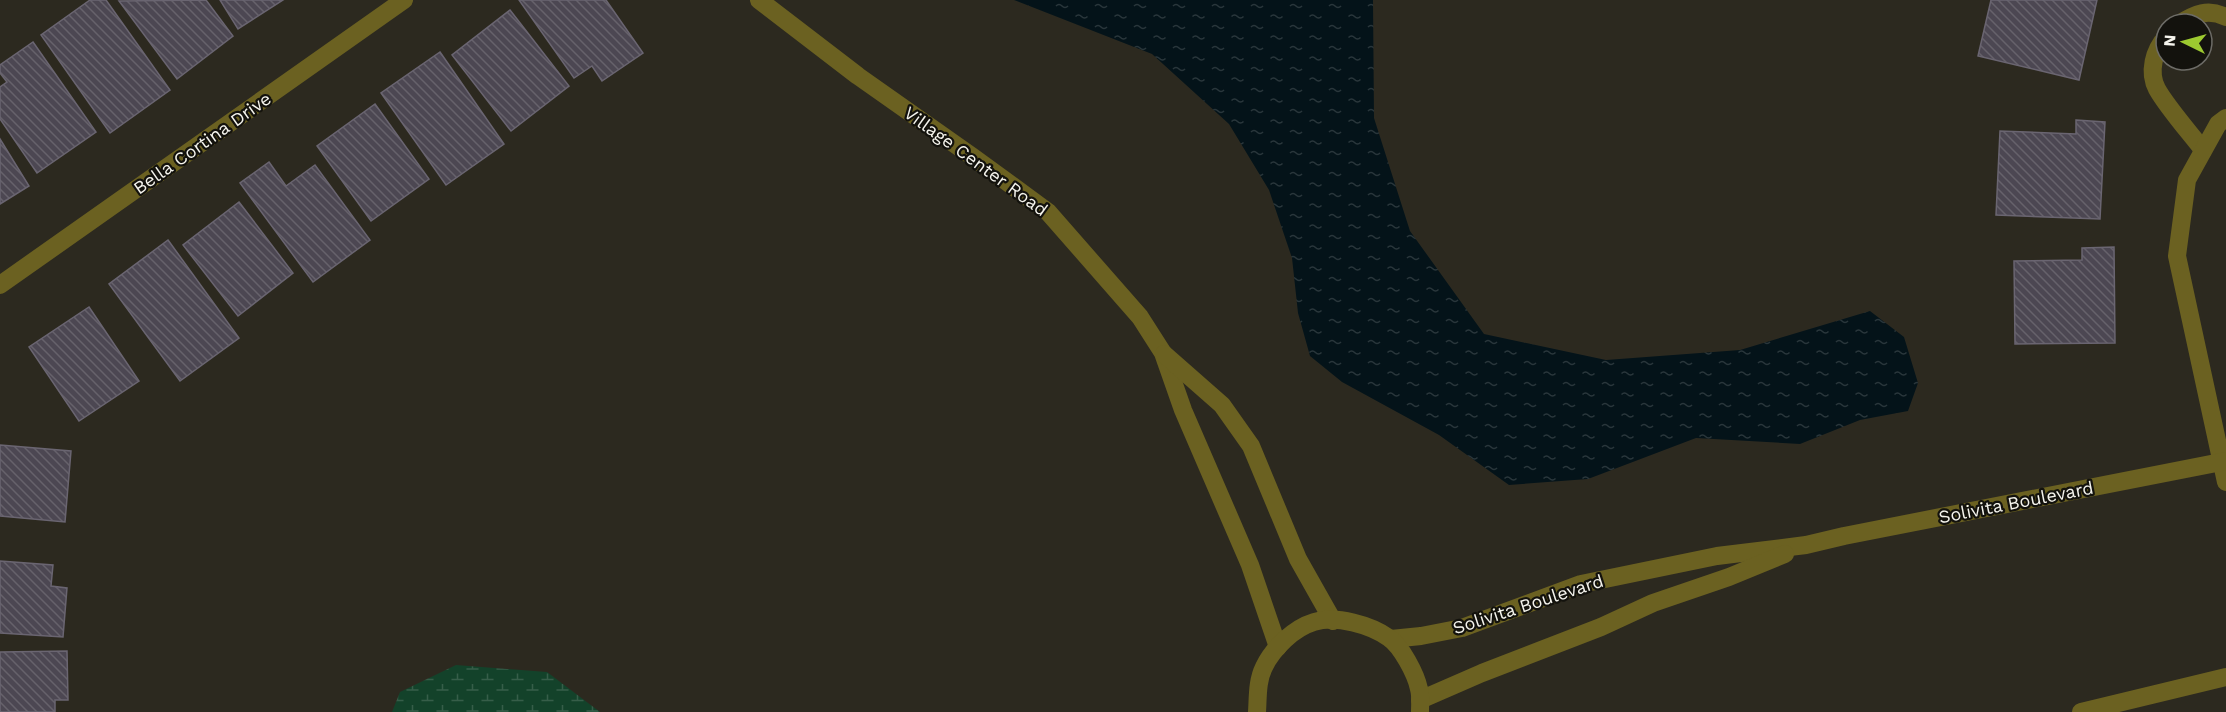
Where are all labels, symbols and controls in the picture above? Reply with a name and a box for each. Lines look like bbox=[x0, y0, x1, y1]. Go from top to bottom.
north arrow bbox=[2154, 12, 2214, 72]
text: N bbox=[2160, 34, 2180, 47]
street label: Bella Cortina Drive bbox=[129, 88, 275, 198]
street label: Village Center Road bbox=[900, 102, 1052, 220]
street label: Solivita Boulevard bbox=[1937, 477, 2095, 527]
street label: Solivita Boulevard bbox=[1450, 570, 1606, 638]

